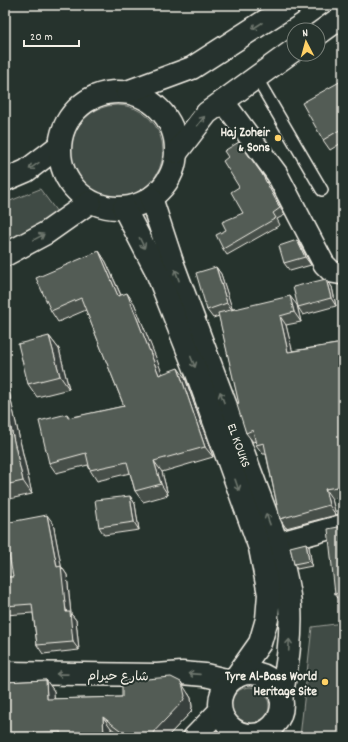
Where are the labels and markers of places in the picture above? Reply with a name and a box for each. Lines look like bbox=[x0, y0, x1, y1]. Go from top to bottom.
place label: Haj Zoheir & Sons bbox=[220, 124, 271, 158]
marker: Haj Zoheir & Sons bbox=[273, 133, 283, 143]
place label: Tyre Al-Bass World Heritage Site bbox=[225, 668, 317, 702]
marker: Tyre Al-Bass World Heritage Site bbox=[320, 677, 330, 687]

